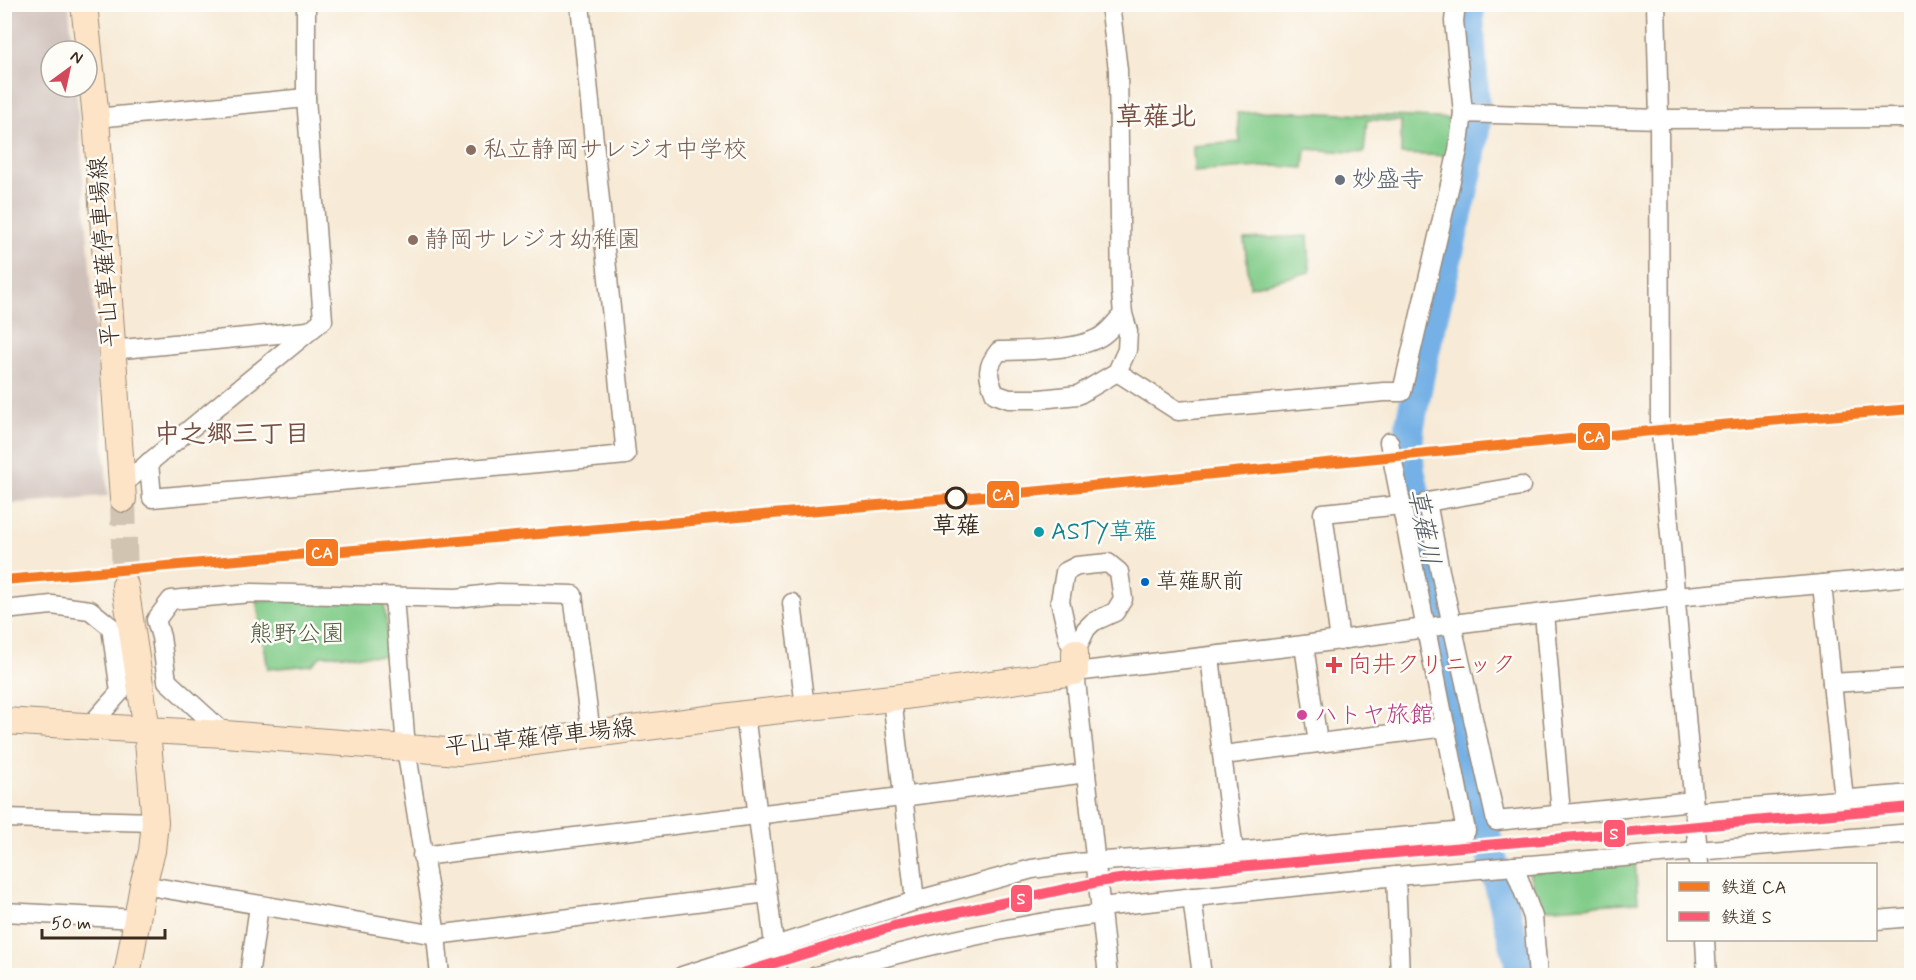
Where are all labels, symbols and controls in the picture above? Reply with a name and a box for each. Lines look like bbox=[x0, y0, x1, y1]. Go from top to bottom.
north arrow bbox=[39, 39, 99, 99]
text: N bbox=[66, 46, 87, 69]
district label: 草薙北 bbox=[1116, 100, 1197, 135]
place label: 私立静岡サレジオ中学校 bbox=[483, 135, 747, 166]
marker: 私立静岡サレジオ中学校 bbox=[464, 143, 478, 157]
street label: 平山草薙停車場線 bbox=[83, 155, 127, 349]
place label: 妙盛寺 bbox=[1352, 165, 1424, 196]
marker: 妙盛寺 bbox=[1333, 173, 1347, 187]
place label: 静岡サレジオ幼稚園 bbox=[425, 225, 641, 256]
marker: 静岡サレジオ幼稚園 bbox=[406, 233, 420, 247]
district label: 中之郷三丁目 bbox=[154, 418, 310, 452]
line badge: CA bbox=[1577, 422, 1611, 451]
text: CA bbox=[1583, 427, 1605, 448]
line badge: CA bbox=[986, 480, 1020, 509]
text: CA bbox=[992, 485, 1014, 506]
water label: 草薙川 bbox=[1399, 485, 1447, 569]
marker: 草薙 bbox=[945, 487, 967, 509]
place label: 草薙 bbox=[932, 511, 980, 542]
place label: ASTY草薙 bbox=[1051, 517, 1157, 548]
marker: ASTY草薙 bbox=[1032, 525, 1046, 539]
line badge: CA bbox=[305, 538, 339, 567]
text: CA bbox=[311, 543, 333, 564]
place label: 草薙駅前 bbox=[1156, 568, 1244, 596]
marker: 草薙駅前 bbox=[1139, 576, 1151, 588]
park label: 熊野公園 bbox=[249, 619, 345, 650]
place label: 向井クリニック bbox=[1348, 650, 1516, 681]
marker: 向井クリニック bbox=[1325, 656, 1343, 674]
place label: ハトヤ旅館 bbox=[1314, 700, 1434, 731]
marker: ハトヤ旅館 bbox=[1295, 708, 1309, 722]
street label: 平山草薙停車場線 bbox=[443, 713, 637, 763]
line badge: S bbox=[1603, 819, 1626, 848]
text: S bbox=[1610, 824, 1619, 845]
legend bbox=[1667, 863, 1877, 941]
text: 鉄道 CA bbox=[1721, 876, 1786, 900]
line badge: S bbox=[1010, 884, 1033, 913]
text: S bbox=[1017, 889, 1026, 910]
scale bar bbox=[42, 902, 165, 940]
text: 鉄道 S bbox=[1721, 906, 1772, 930]
text: 50 m bbox=[51, 912, 91, 936]

